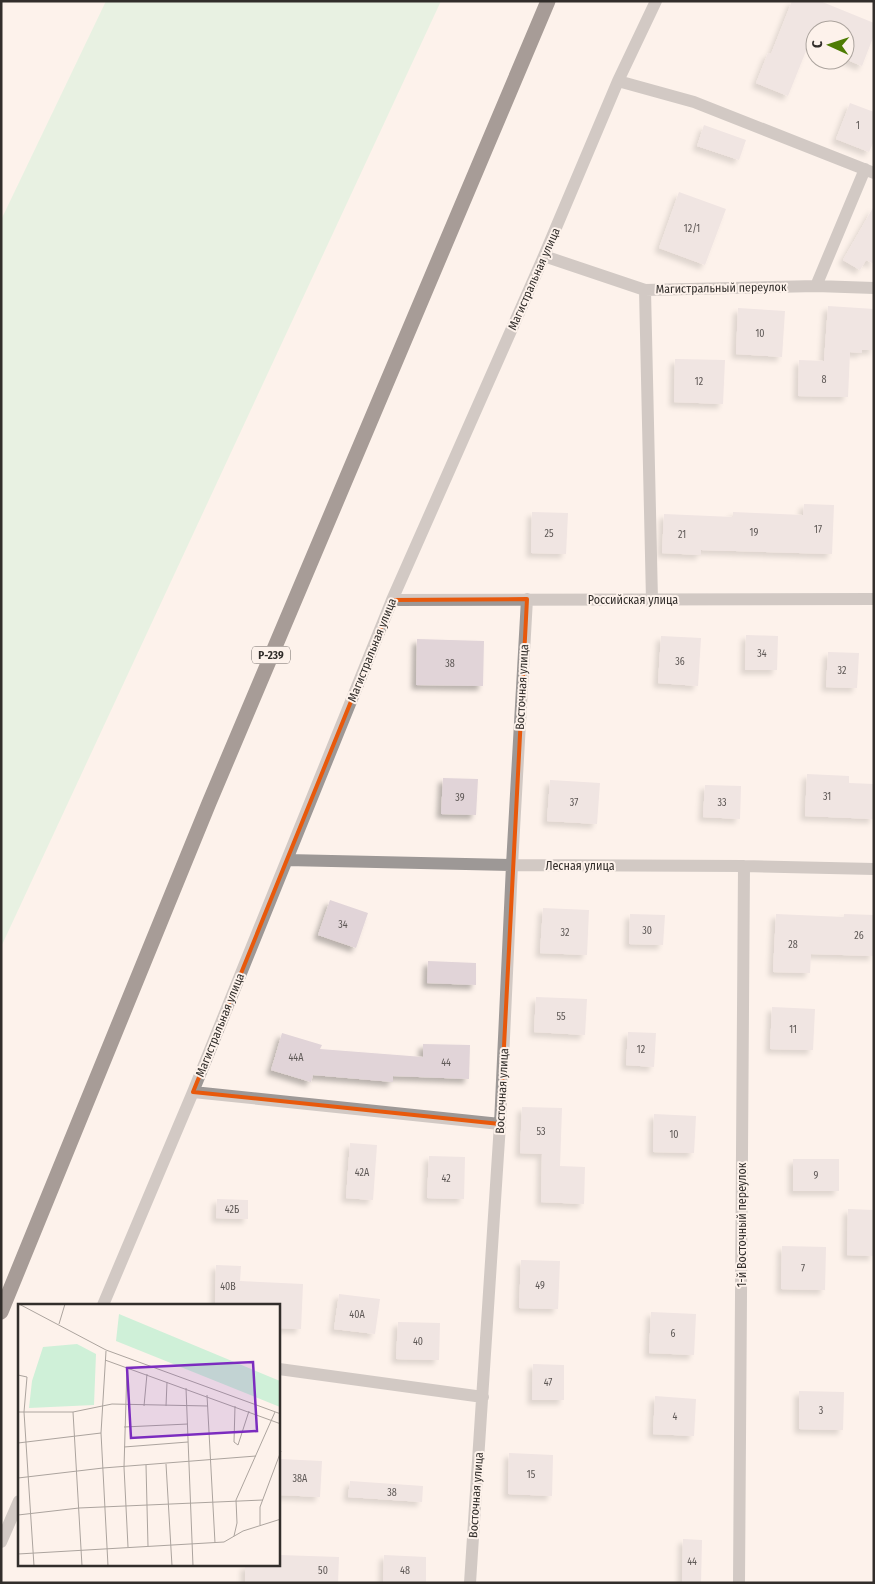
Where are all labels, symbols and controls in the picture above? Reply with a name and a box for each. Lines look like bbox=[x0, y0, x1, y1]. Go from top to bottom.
north arrow bbox=[805, 20, 855, 70]
text: С bbox=[809, 40, 826, 48]
house number: 1 bbox=[856, 120, 860, 132]
house number: 12/1 bbox=[684, 223, 700, 235]
street label: Магистральная улица bbox=[505, 226, 563, 332]
street label: Магистральный переулок bbox=[655, 280, 787, 296]
house number: 10 bbox=[755, 328, 765, 340]
house number: 8 bbox=[822, 374, 827, 386]
house number: 12 bbox=[695, 376, 704, 388]
house number: 17 bbox=[814, 524, 822, 536]
house number: 19 bbox=[750, 527, 759, 539]
house number: 25 bbox=[545, 528, 554, 540]
house number: 21 bbox=[678, 529, 686, 541]
street label: Российская улица bbox=[588, 593, 678, 607]
street label: Магистральная улица bbox=[345, 596, 399, 704]
street label: Восточная улица bbox=[513, 644, 531, 730]
road number: Р-239 bbox=[252, 646, 290, 664]
house number: 34 bbox=[757, 648, 767, 660]
house number: 36 bbox=[675, 656, 685, 668]
house number: 38 bbox=[445, 658, 455, 670]
house number: 32 bbox=[838, 665, 847, 677]
house number: 31 bbox=[823, 791, 831, 803]
house number: 39 bbox=[455, 792, 465, 804]
house number: 37 bbox=[570, 797, 578, 809]
house number: 33 bbox=[717, 797, 727, 809]
street label: Лесная улица bbox=[545, 859, 615, 873]
house number: 34 bbox=[338, 919, 348, 931]
house number: 30 bbox=[642, 925, 652, 937]
house number: 32 bbox=[561, 927, 570, 939]
house number: 26 bbox=[854, 930, 864, 942]
house number: 28 bbox=[788, 939, 798, 951]
street label: Магистральная улица bbox=[193, 971, 247, 1079]
house number: 55 bbox=[556, 1011, 566, 1023]
house number: 11 bbox=[789, 1024, 797, 1036]
house number: 12 bbox=[637, 1044, 646, 1056]
street label: Восточная улица bbox=[493, 1048, 511, 1134]
house number: 44А bbox=[289, 1052, 304, 1064]
house number: 44 bbox=[441, 1057, 451, 1069]
house number: 53 bbox=[536, 1126, 546, 1138]
house number: 10 bbox=[669, 1129, 679, 1141]
street label: 1-й Восточный переулок bbox=[735, 1162, 749, 1287]
house number: 42А bbox=[355, 1167, 370, 1179]
house number: 9 bbox=[814, 1170, 819, 1182]
house number: 42 bbox=[441, 1173, 451, 1185]
house number: 42Б bbox=[225, 1204, 239, 1216]
house number: 7 bbox=[801, 1263, 805, 1275]
house number: 49 bbox=[535, 1280, 545, 1292]
house number: 40В bbox=[220, 1281, 236, 1293]
inset map bbox=[18, 1304, 280, 1566]
house number: 40А bbox=[349, 1309, 365, 1321]
house number: 6 bbox=[671, 1328, 676, 1340]
house number: 40 bbox=[413, 1336, 423, 1348]
house number: 47 bbox=[544, 1377, 552, 1389]
house number: 3 bbox=[819, 1405, 824, 1417]
house number: 4 bbox=[673, 1411, 678, 1423]
street label: Восточная улица bbox=[466, 1452, 486, 1538]
house number: 15 bbox=[527, 1469, 536, 1481]
house number: 38А bbox=[293, 1473, 308, 1485]
house number: 38 bbox=[387, 1487, 397, 1499]
house number: 44 bbox=[687, 1556, 697, 1568]
house number: 50 bbox=[318, 1565, 328, 1577]
house number: 48 bbox=[400, 1565, 410, 1577]

